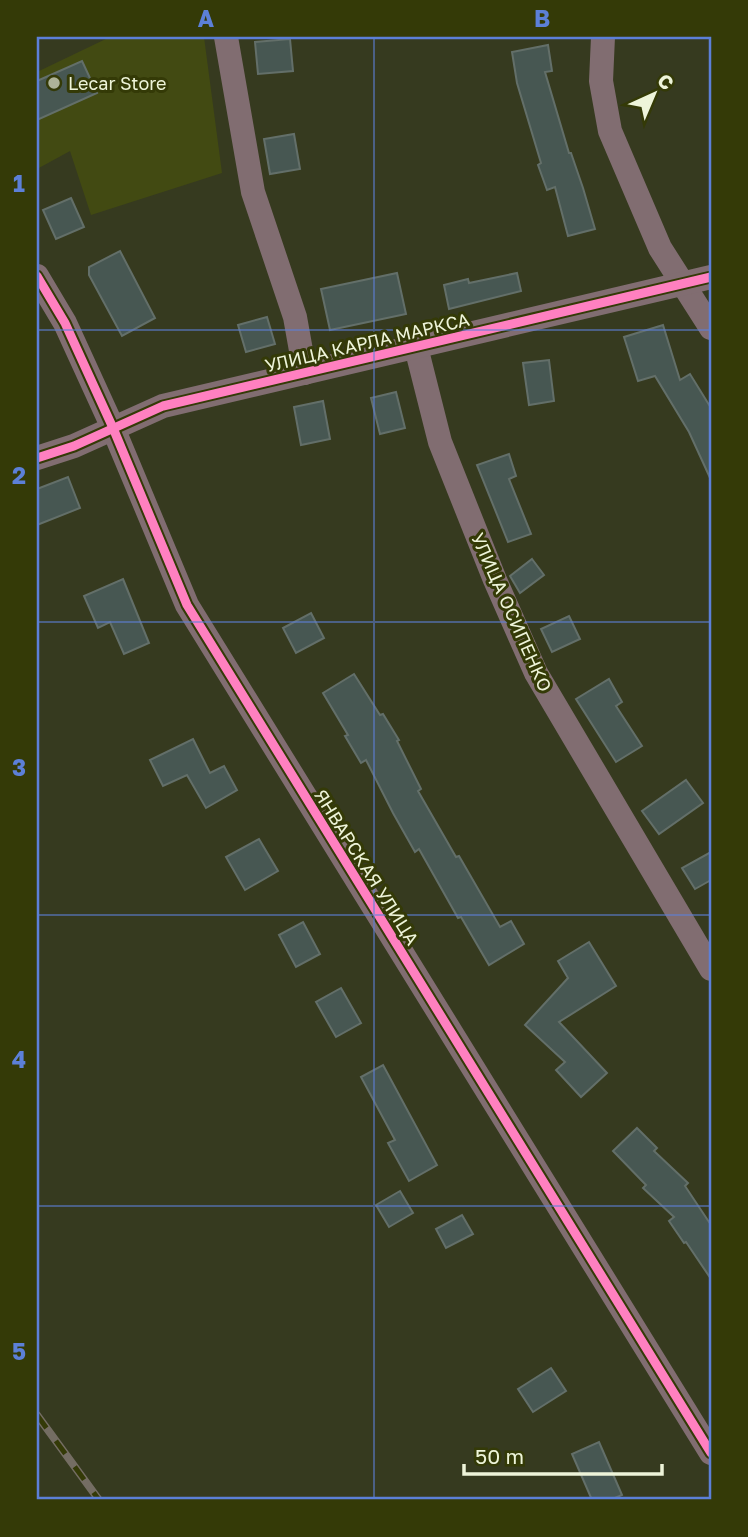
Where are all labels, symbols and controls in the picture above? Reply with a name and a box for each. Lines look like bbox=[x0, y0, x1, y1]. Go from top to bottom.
text: A bbox=[198, 4, 215, 32]
text: B bbox=[534, 4, 550, 32]
north arrow bbox=[618, 60, 688, 130]
text: С bbox=[653, 68, 679, 94]
place label: Lecar Store bbox=[68, 72, 166, 94]
marker: Lecar Store bbox=[46, 75, 62, 91]
text: 1 bbox=[13, 169, 25, 197]
street label: УЛИЦА КАРЛА МАРКСА bbox=[263, 308, 471, 376]
text: 2 bbox=[12, 461, 26, 489]
street label: УЛИЦА ОСИПЕНКО bbox=[467, 529, 557, 695]
text: 3 bbox=[12, 753, 26, 781]
street label: ЯНВАРСКАЯ УЛИЦА bbox=[310, 785, 424, 949]
text: 4 bbox=[12, 1045, 26, 1073]
text: 5 bbox=[12, 1337, 26, 1365]
scale bar bbox=[464, 1432, 662, 1476]
text: 50 m bbox=[475, 1443, 524, 1469]

